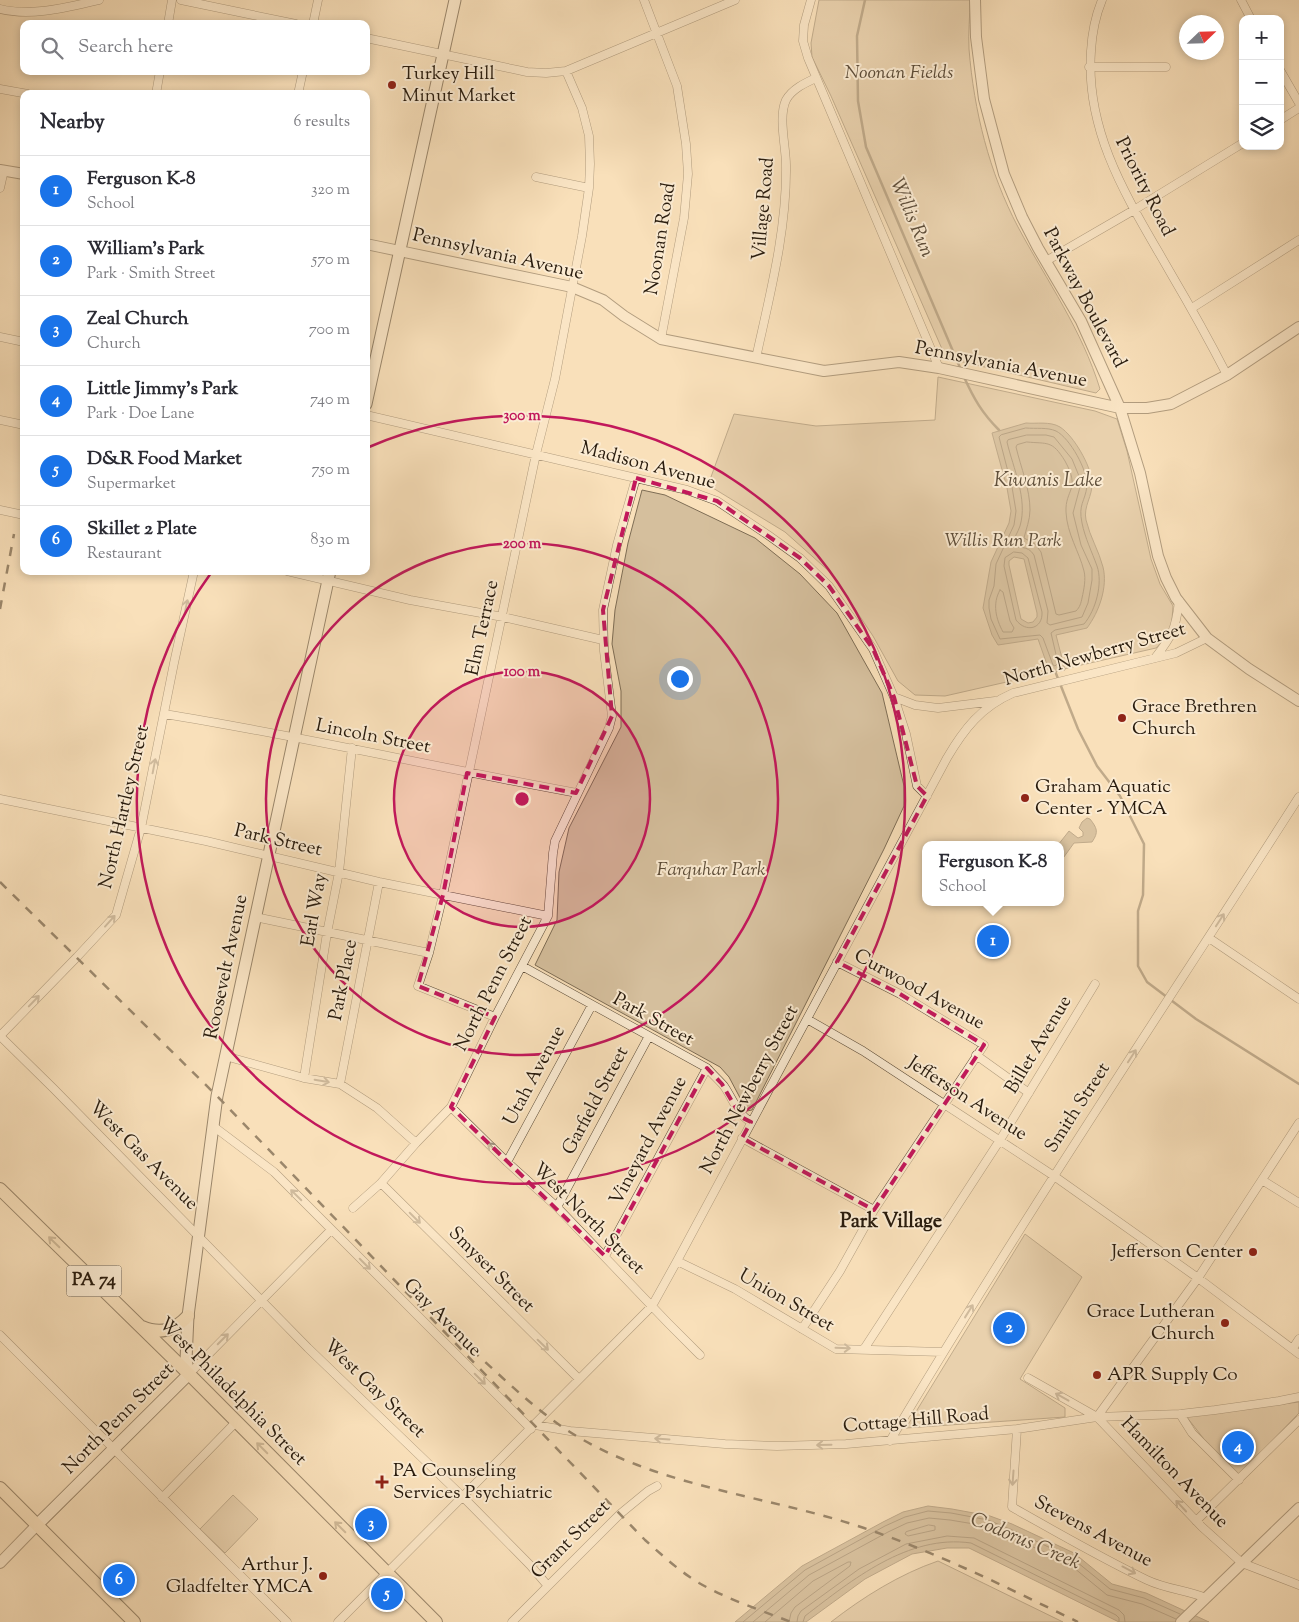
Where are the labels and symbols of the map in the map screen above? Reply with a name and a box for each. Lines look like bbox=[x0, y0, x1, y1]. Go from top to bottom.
north arrow bbox=[1179, 15, 1224, 60]
park label: Noonan Fields bbox=[845, 60, 953, 87]
place label: Turkey Hill Minut Market bbox=[402, 61, 516, 110]
marker: Turkey Hill Minut Market bbox=[386, 79, 398, 91]
street label: Priority Road bbox=[1107, 133, 1181, 242]
street label: Village Road bbox=[746, 156, 782, 262]
water label: Willis Run bbox=[881, 174, 941, 263]
street label: Noonan Road bbox=[639, 181, 683, 297]
street label: Pennsylvania Avenue bbox=[410, 222, 586, 288]
street label: Parkway Boulevard bbox=[1036, 223, 1133, 373]
street label: Pennsylvania Avenue bbox=[913, 335, 1089, 395]
text: 300 m bbox=[503, 406, 541, 427]
street label: Madison Avenue bbox=[578, 435, 719, 497]
water label: Kiwanis Lake bbox=[994, 467, 1102, 496]
park label: Willis Run Park bbox=[944, 528, 1062, 555]
text: 200 m bbox=[503, 534, 542, 555]
street label: Elm Terrace bbox=[460, 577, 506, 678]
one-way arrow bbox=[182, 599, 191, 615]
street label: North Newberry Street bbox=[1001, 616, 1189, 694]
text: 100 m bbox=[504, 662, 541, 683]
your location bbox=[667, 666, 693, 692]
place label: Grace Brethren Church bbox=[1132, 694, 1257, 743]
marker: Grace Brethren Church bbox=[1116, 712, 1128, 724]
street label: Lincoln Street bbox=[313, 713, 433, 761]
street label: North Hartley Street bbox=[93, 722, 157, 892]
one-way arrow bbox=[149, 758, 159, 774]
place label: Graham Aquatic Center - YMCA bbox=[1035, 774, 1171, 823]
centre of rings bbox=[513, 790, 531, 808]
marker: Graham Aquatic Center - YMCA bbox=[1019, 792, 1031, 804]
street label: Park Street bbox=[231, 818, 325, 864]
park label: Farquhar Park bbox=[656, 857, 766, 884]
street label: Earl Way bbox=[295, 871, 335, 949]
street label: Roosevelt Avenue bbox=[198, 892, 256, 1042]
street label: North Penn Street bbox=[448, 911, 540, 1056]
one-way arrow bbox=[1215, 914, 1225, 928]
one-way arrow bbox=[104, 915, 116, 928]
pin: 1 bbox=[977, 922, 1009, 960]
street label: Park Place bbox=[323, 937, 365, 1023]
street label: Curwood Avenue bbox=[849, 943, 989, 1037]
street label: Park Street bbox=[607, 987, 699, 1054]
street label: Billet Avenue bbox=[999, 991, 1079, 1099]
one-way arrow bbox=[28, 995, 40, 1008]
street label: North Newberry Street bbox=[694, 1000, 806, 1179]
street label: Utah Avenue bbox=[497, 1021, 573, 1131]
street label: Garfield Street bbox=[556, 1042, 636, 1160]
one-way arrow bbox=[1127, 1049, 1137, 1063]
street label: Jefferson Avenue bbox=[901, 1050, 1032, 1148]
street label: Smith Street bbox=[1039, 1057, 1118, 1159]
street label: Vineyard Avenue bbox=[604, 1072, 694, 1210]
one-way arrow bbox=[314, 1076, 330, 1086]
street label: West Gas Avenue bbox=[82, 1095, 204, 1217]
one-way arrow bbox=[487, 1142, 499, 1154]
street label: West North Street bbox=[526, 1157, 651, 1282]
one-way arrow bbox=[290, 1189, 303, 1201]
district label: Park Village bbox=[840, 1208, 942, 1237]
one-way arrow bbox=[409, 1212, 421, 1224]
street label: Smyser Street bbox=[442, 1221, 541, 1320]
one-way arrow bbox=[48, 1236, 60, 1248]
place label: Jefferson Center bbox=[1110, 1239, 1243, 1266]
marker: Jefferson Center bbox=[1247, 1246, 1259, 1258]
one-way arrow bbox=[359, 1258, 371, 1270]
street label: Union Street bbox=[733, 1263, 839, 1340]
road number: PA 74 bbox=[66, 1266, 122, 1296]
street label: Gay Avenue bbox=[397, 1273, 487, 1363]
place label: Grace Lutheran Church bbox=[1087, 1299, 1215, 1348]
one-way arrow bbox=[964, 1304, 974, 1318]
pin: 2 bbox=[993, 1309, 1025, 1347]
street label: West Philadelphia Street bbox=[152, 1312, 313, 1473]
marker: Grace Lutheran Church bbox=[1219, 1317, 1231, 1329]
one-way arrow bbox=[217, 1333, 229, 1346]
street label: West Gay Street bbox=[317, 1333, 431, 1445]
one-way arrow bbox=[537, 1339, 549, 1351]
one-way arrow bbox=[835, 1344, 851, 1353]
street label: North Penn Street bbox=[57, 1357, 181, 1481]
place label: APR Supply Co bbox=[1107, 1362, 1238, 1389]
marker: APR Supply Co bbox=[1091, 1369, 1103, 1381]
one-way arrow bbox=[474, 1373, 487, 1385]
one-way arrow bbox=[1056, 1392, 1070, 1402]
street label: Cottage Hill Road bbox=[842, 1401, 990, 1441]
street label: Hamilton Avenue bbox=[1114, 1411, 1234, 1535]
pin: 4 bbox=[1222, 1428, 1254, 1466]
one-way arrow bbox=[654, 1435, 670, 1444]
one-way arrow bbox=[816, 1440, 832, 1449]
one-way arrow bbox=[257, 1443, 269, 1455]
place label: PA Counseling Services Psychiatric bbox=[393, 1458, 553, 1507]
one-way arrow bbox=[1009, 1470, 1018, 1486]
marker: PA Counseling Services Psychiatric bbox=[375, 1475, 389, 1489]
street label: Stevens Avenue bbox=[1029, 1489, 1157, 1575]
street label: Grant Street bbox=[525, 1494, 617, 1586]
one-way arrow bbox=[1175, 1499, 1187, 1512]
pin: 3 bbox=[355, 1505, 387, 1543]
water label: Codorus Creek bbox=[965, 1506, 1085, 1578]
one-way arrow bbox=[334, 1520, 346, 1533]
place label: Arthur J. Gladfelter YMCA bbox=[166, 1552, 314, 1601]
pin: 6 bbox=[103, 1561, 135, 1599]
one-way arrow bbox=[1121, 1566, 1136, 1575]
marker: Arthur J. Gladfelter YMCA bbox=[317, 1570, 329, 1582]
pin: 5 bbox=[371, 1575, 403, 1613]

